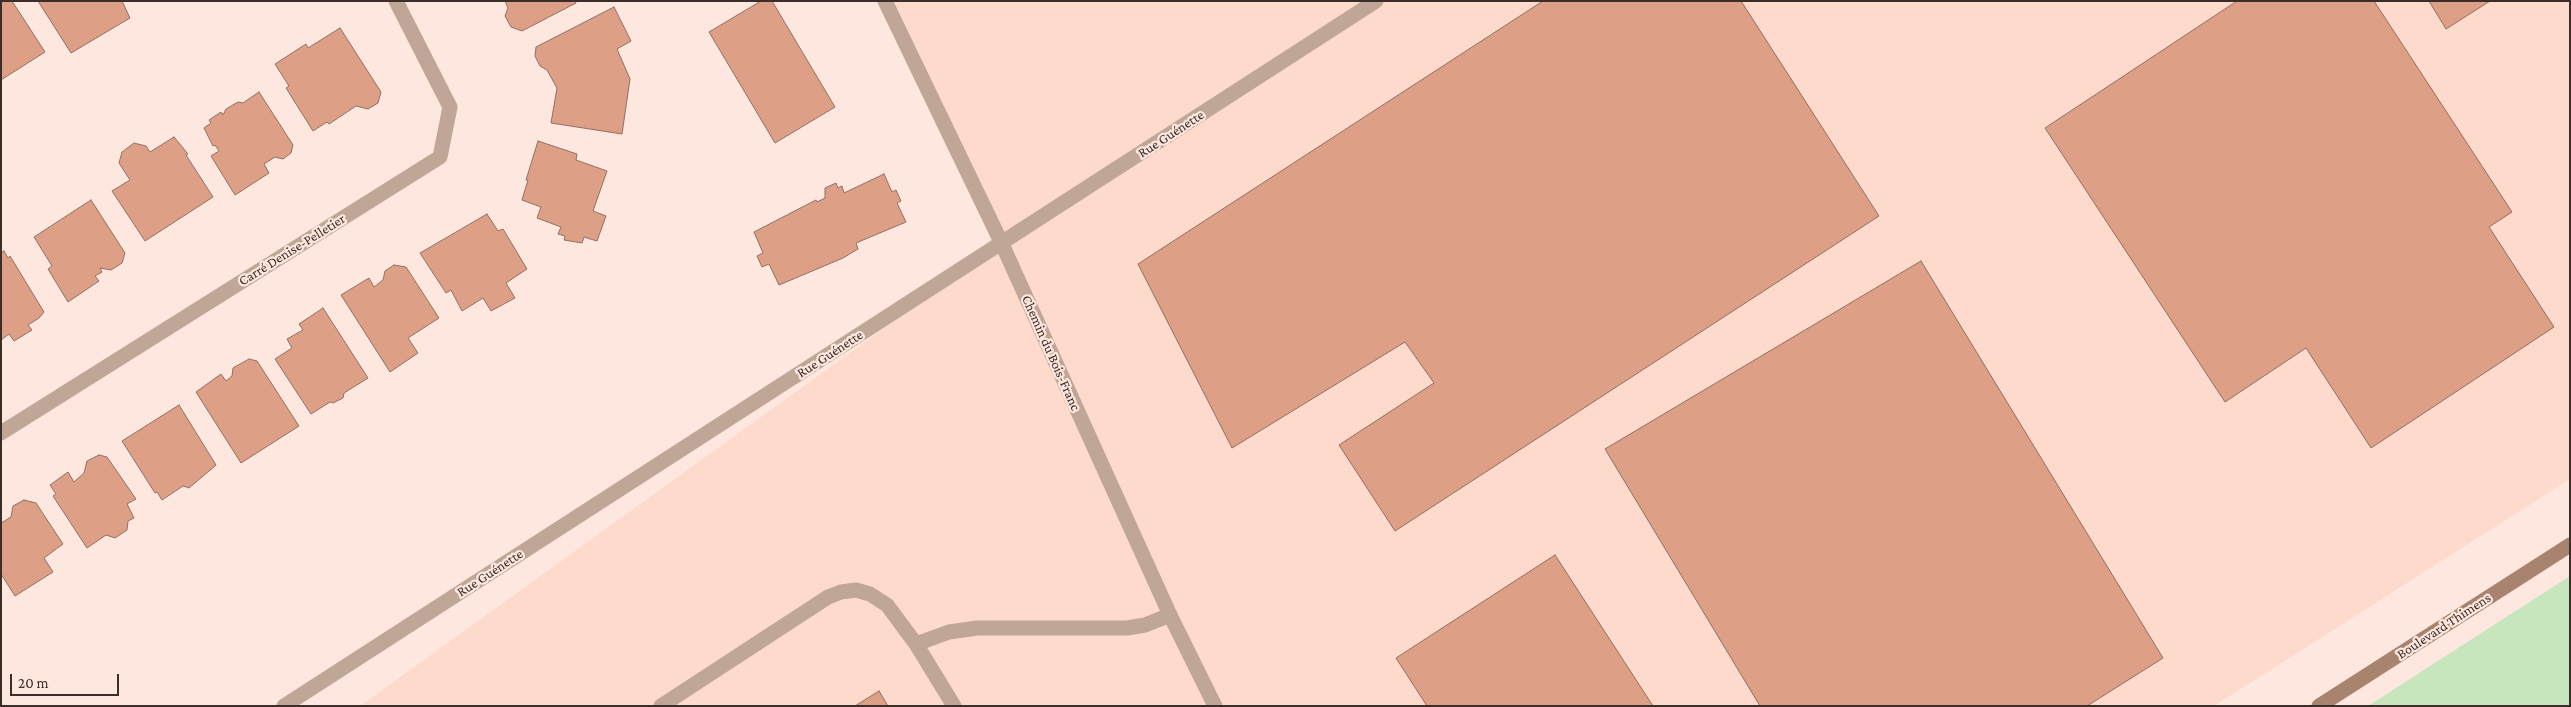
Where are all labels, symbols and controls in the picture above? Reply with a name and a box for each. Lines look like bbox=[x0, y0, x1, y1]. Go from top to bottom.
street label: Rue Guénette bbox=[1135, 106, 1207, 162]
street label: Carré Denise-Pelletier bbox=[236, 210, 348, 290]
street label: Chemin du Bois-Franc bbox=[1018, 293, 1084, 413]
street label: Rue Guénette bbox=[794, 326, 866, 382]
street label: Rue Guénette bbox=[454, 545, 526, 601]
street label: Boulevard Thimens bbox=[2394, 589, 2494, 663]
scale bar bbox=[12, 664, 121, 696]
text: 20 m bbox=[18, 675, 49, 691]

